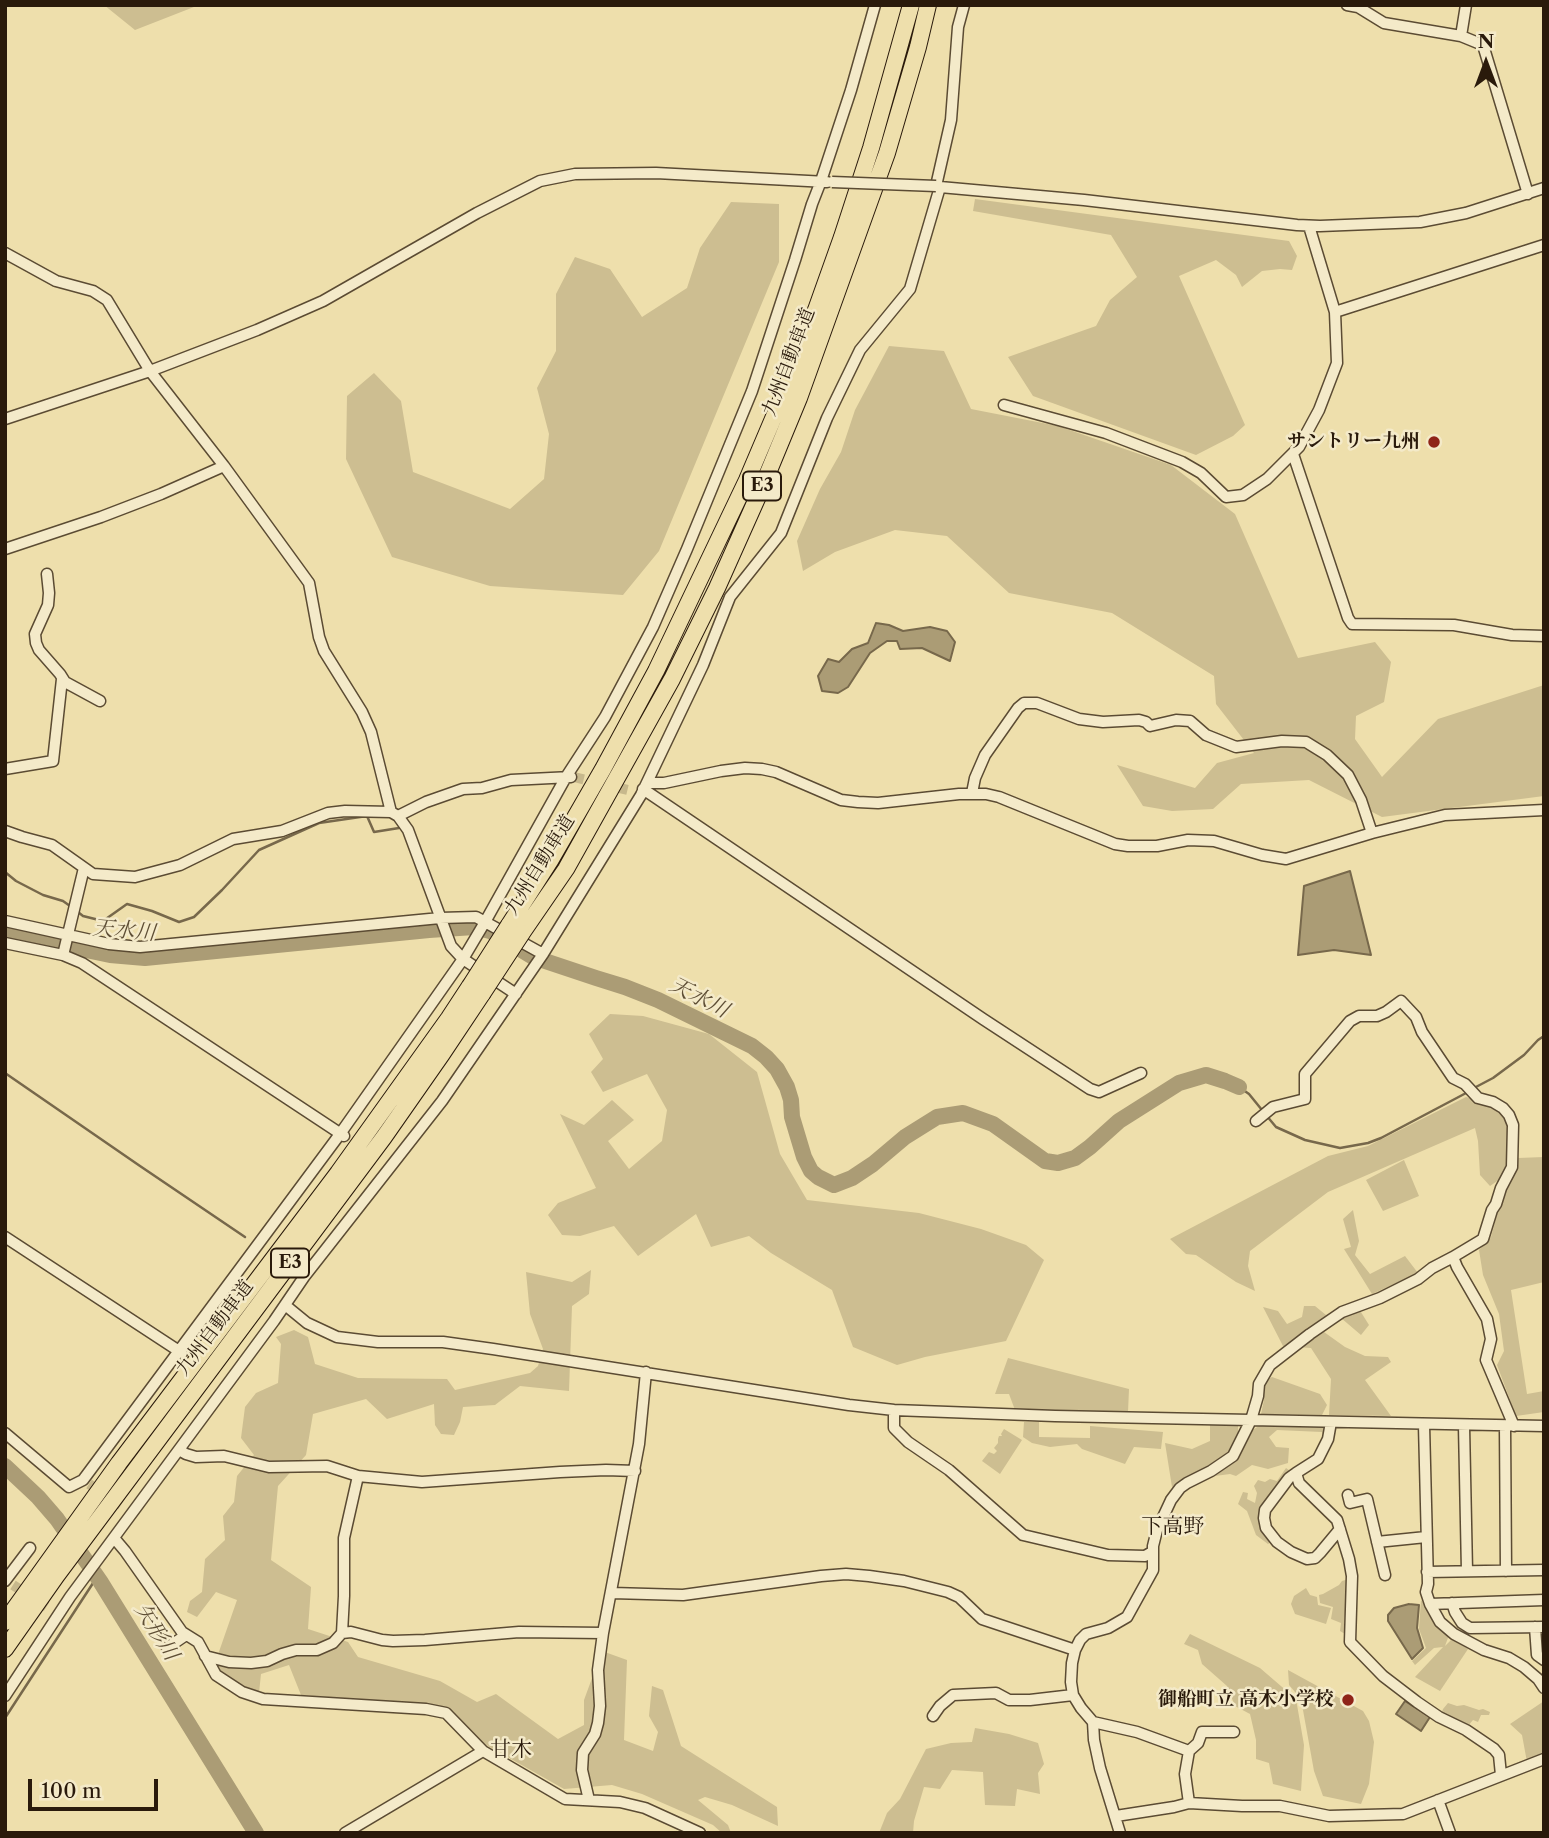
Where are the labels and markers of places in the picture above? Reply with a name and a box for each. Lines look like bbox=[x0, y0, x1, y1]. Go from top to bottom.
place label: サントリー九州 bbox=[1287, 431, 1420, 453]
marker: サントリー九州 bbox=[1426, 434, 1442, 450]
place label: 御船町立 高木小学校 bbox=[1158, 1689, 1334, 1711]
marker: 御船町立 高木小学校 bbox=[1340, 1692, 1356, 1708]

